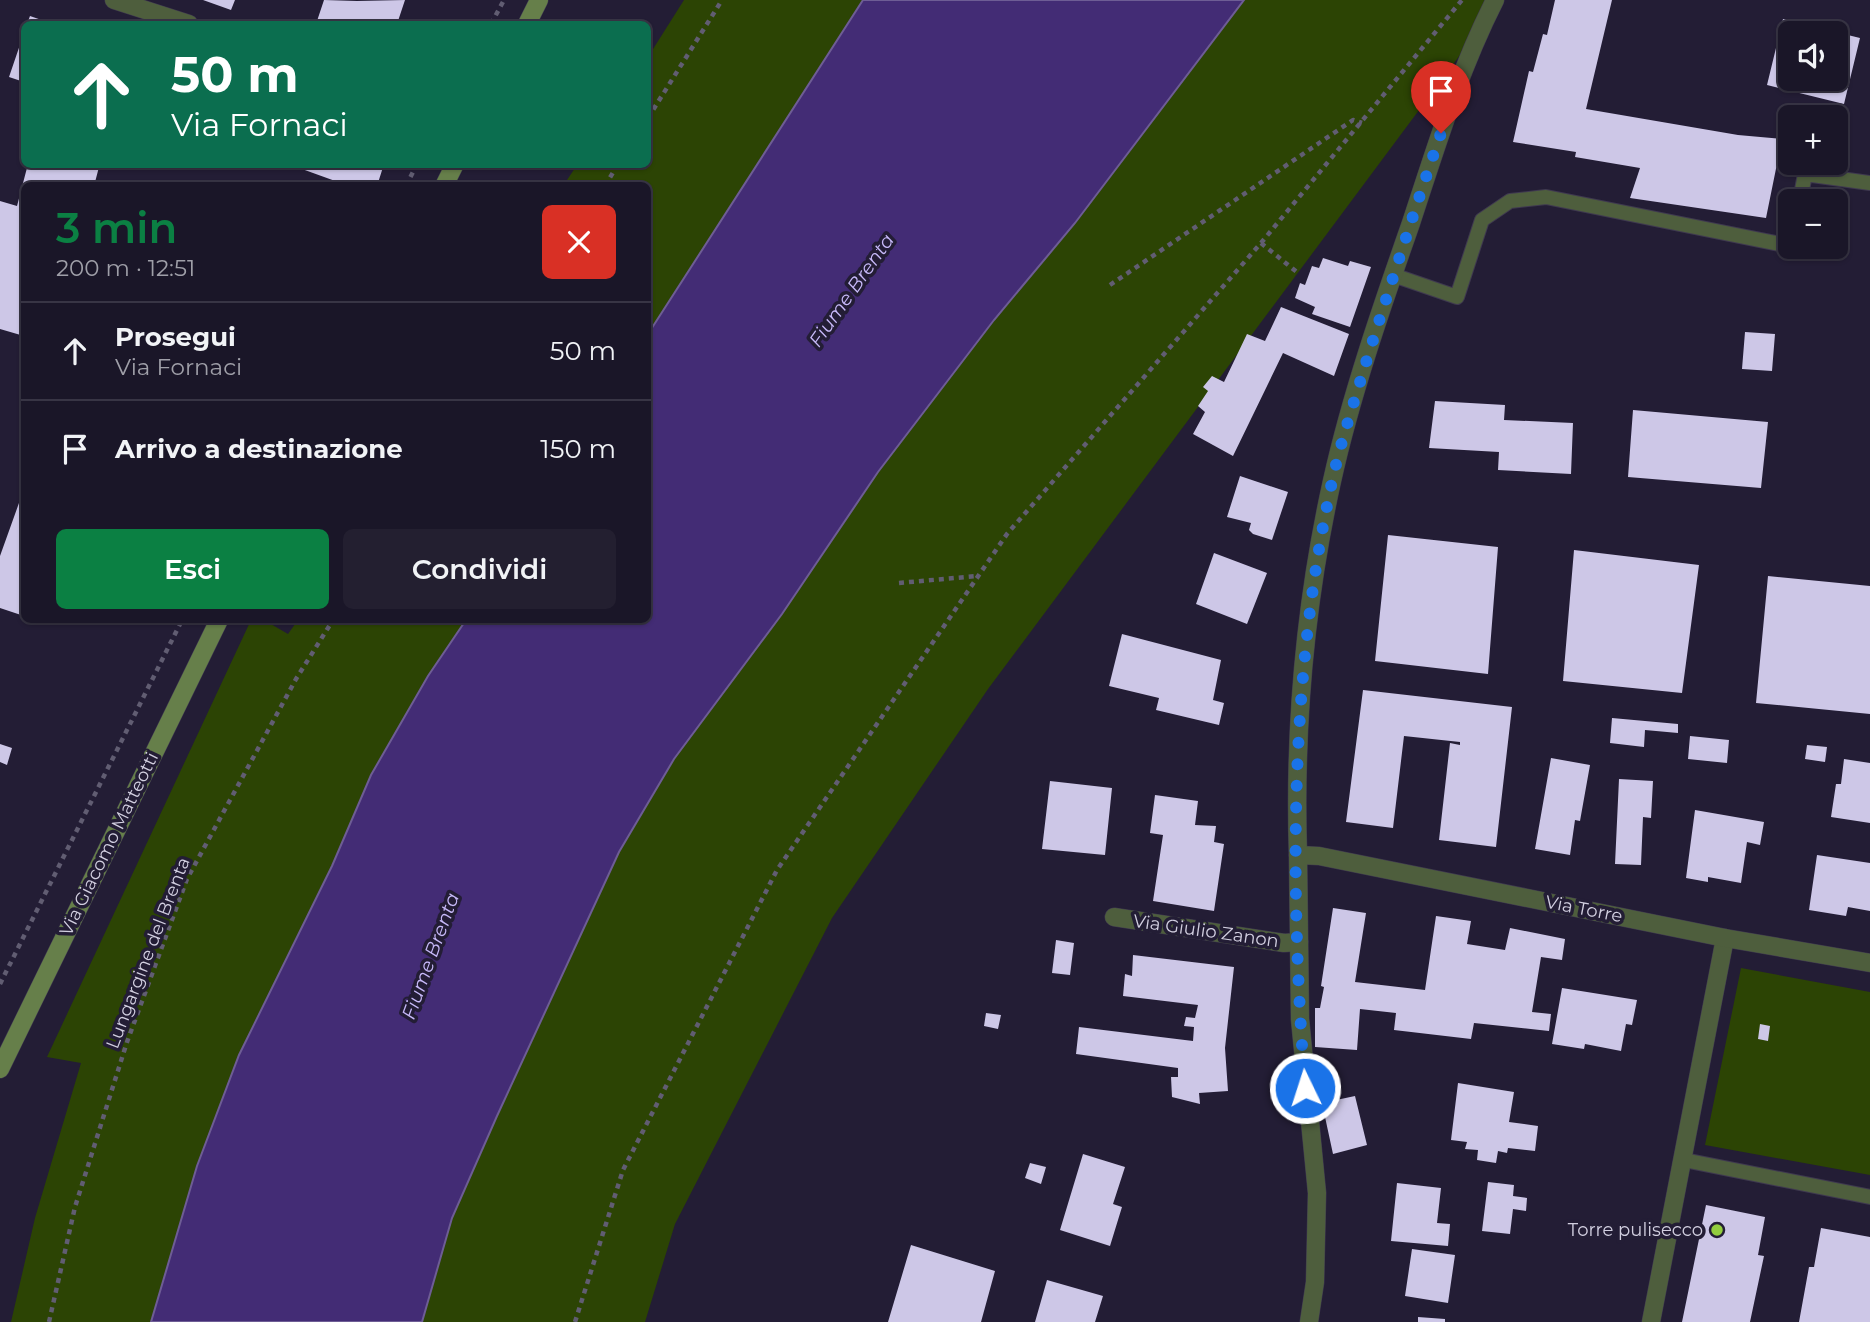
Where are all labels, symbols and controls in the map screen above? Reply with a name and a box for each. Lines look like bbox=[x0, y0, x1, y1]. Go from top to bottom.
map controls bbox=[1778, 21, 1848, 259]
button: sound bbox=[1778, 21, 1848, 91]
text: 50 m bbox=[171, 45, 299, 104]
icon: ahead bbox=[56, 49, 147, 140]
pin bbox=[1411, 61, 1471, 133]
icon: arrive bbox=[1422, 72, 1460, 110]
text: Via Fornaci bbox=[171, 105, 348, 144]
button: + bbox=[1778, 105, 1848, 175]
button: − bbox=[1778, 189, 1848, 259]
text: 3 min bbox=[56, 202, 177, 254]
button: close bbox=[542, 205, 616, 279]
water label: Fiume Brenta bbox=[804, 229, 899, 351]
text: 200 m · 12:51 bbox=[56, 254, 195, 282]
text: Prosegui bbox=[115, 321, 236, 353]
icon: ahead bbox=[56, 332, 94, 370]
text: 50 m bbox=[550, 335, 616, 367]
text: Via Fornaci bbox=[115, 353, 242, 381]
icon: arrive bbox=[56, 430, 94, 468]
text: Arrivo a destinazione bbox=[115, 433, 403, 465]
text: 150 m bbox=[540, 433, 616, 465]
button: Esci bbox=[56, 529, 329, 609]
button: Condividi bbox=[343, 529, 616, 609]
street label: Via Giacomo Matteotti bbox=[55, 749, 163, 939]
street label: Lungargine del Brenta bbox=[101, 854, 195, 1052]
water label: Fiume Brenta bbox=[397, 890, 464, 1023]
street label: Via Torre bbox=[1544, 891, 1625, 927]
street label: Via Giulio Zanon bbox=[1132, 910, 1280, 952]
position arrow bbox=[1268, 1051, 1342, 1125]
place label: Torre pulisecco bbox=[1568, 1219, 1703, 1241]
marker: Torre pulisecco bbox=[1709, 1222, 1725, 1238]

